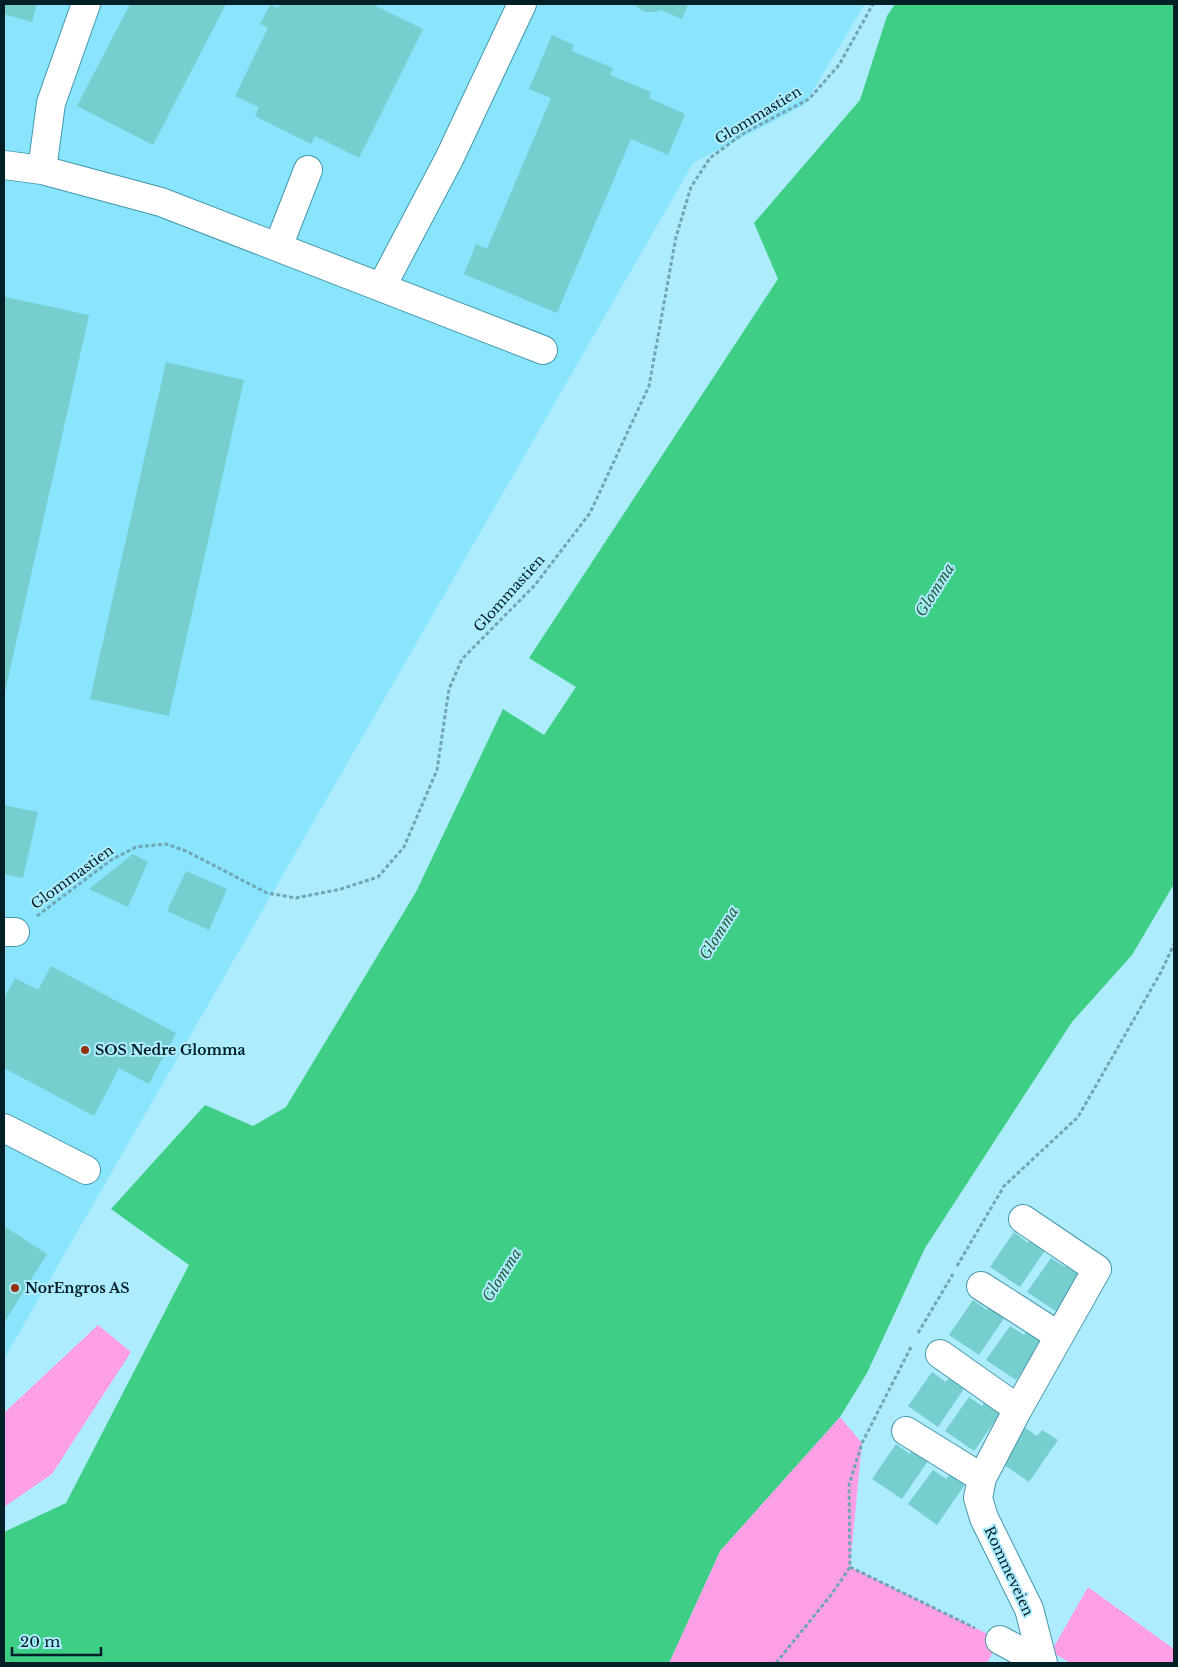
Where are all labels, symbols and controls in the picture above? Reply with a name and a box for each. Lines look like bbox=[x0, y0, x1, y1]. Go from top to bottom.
street label: Glommastien bbox=[711, 82, 805, 148]
street label: Glommastien bbox=[470, 550, 549, 635]
water label: Glomma bbox=[911, 560, 958, 620]
street label: Glommastien bbox=[27, 841, 117, 913]
water label: Glomma bbox=[695, 903, 742, 963]
place label: SOS Nedre Glomma bbox=[95, 1041, 245, 1059]
marker: SOS Nedre Glomma bbox=[79, 1044, 91, 1056]
water label: Glomma bbox=[478, 1245, 525, 1305]
place label: NorEngros AS bbox=[25, 1279, 130, 1297]
marker: NorEngros AS bbox=[9, 1282, 21, 1294]
street label: Rommeveien bbox=[980, 1523, 1038, 1619]
scale bar bbox=[12, 1624, 101, 1656]
text: 20 m bbox=[20, 1632, 60, 1651]

